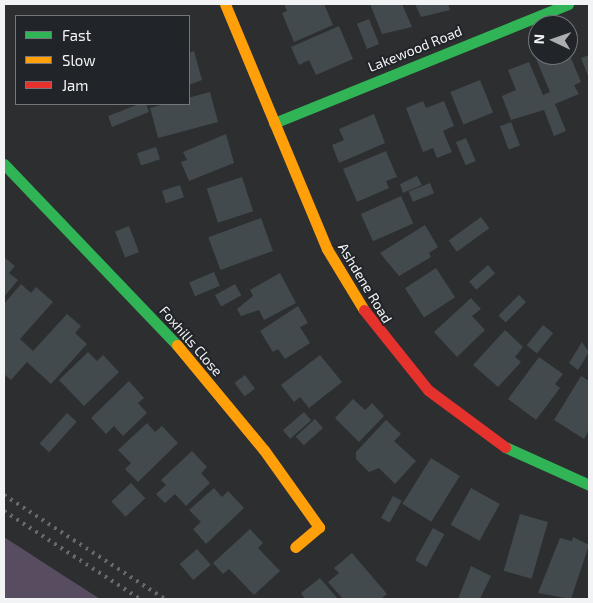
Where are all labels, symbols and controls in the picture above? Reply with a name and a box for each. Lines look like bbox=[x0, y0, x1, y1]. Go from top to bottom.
legend bbox=[15, 15, 190, 105]
north arrow bbox=[528, 15, 578, 65]
street label: Lakewood Road bbox=[365, 22, 465, 76]
text: Fast bbox=[62, 26, 91, 44]
text: N bbox=[530, 34, 547, 45]
text: Slow bbox=[62, 51, 96, 69]
text: Jam bbox=[62, 76, 88, 94]
street label: Ashdene Road bbox=[334, 240, 396, 326]
street label: Foxhills Close bbox=[156, 303, 226, 379]

